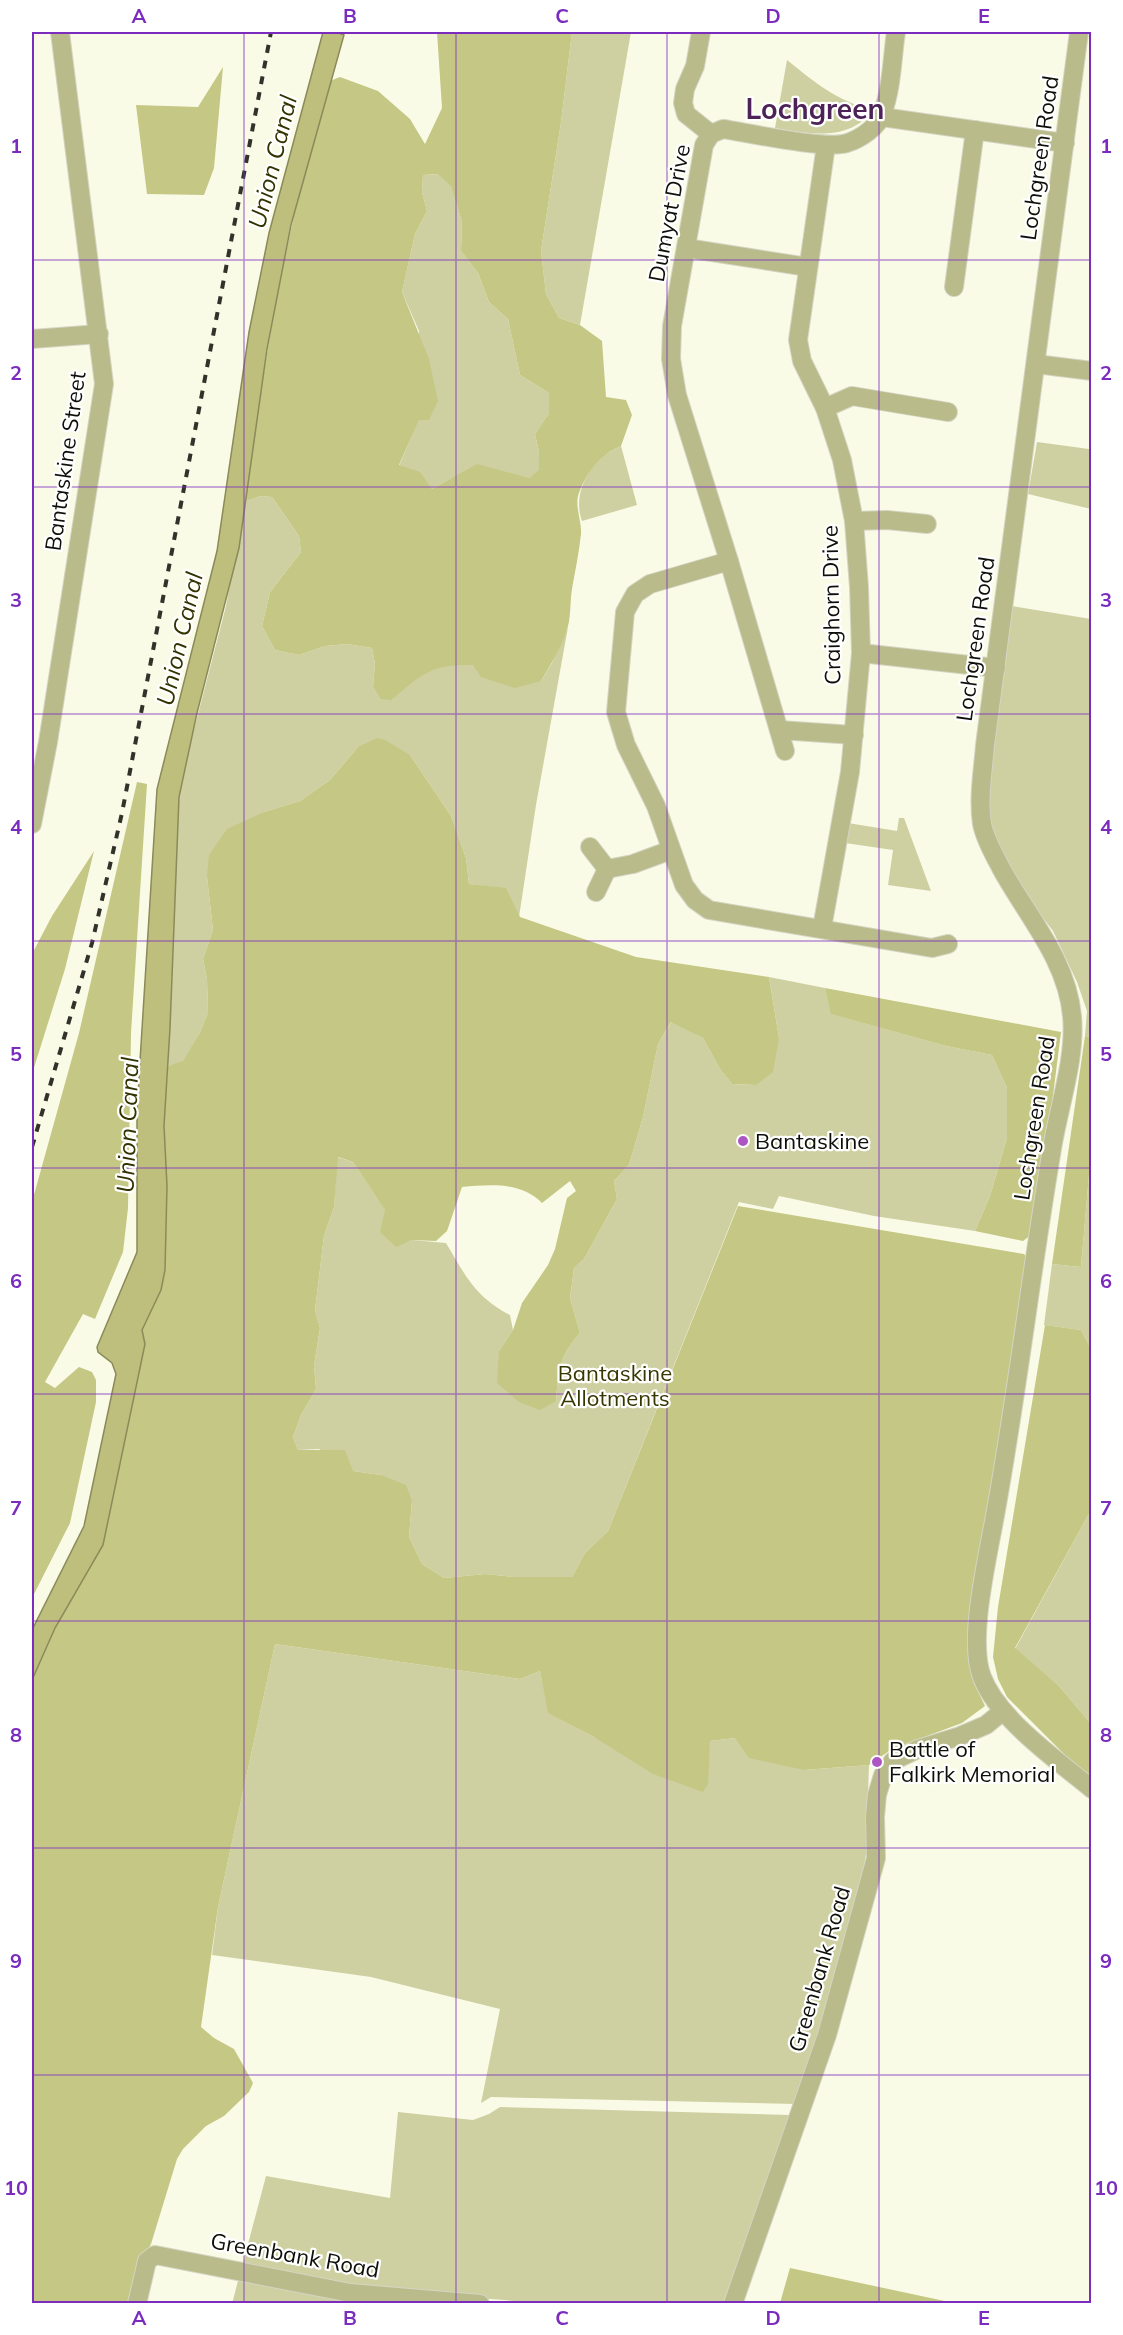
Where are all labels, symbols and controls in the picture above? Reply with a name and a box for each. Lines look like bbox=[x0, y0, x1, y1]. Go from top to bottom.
text: A bbox=[132, 3, 147, 28]
text: B bbox=[343, 3, 357, 28]
text: C bbox=[555, 3, 569, 28]
text: D bbox=[765, 3, 781, 28]
text: E bbox=[978, 3, 990, 28]
street label: Lochgreen Road bbox=[1014, 74, 1064, 242]
district label: Lochgreen bbox=[746, 91, 884, 126]
water label: Union Canal bbox=[241, 92, 303, 231]
text: 1 bbox=[10, 133, 22, 158]
text: 1 bbox=[1100, 133, 1112, 158]
street label: Dumyat Drive bbox=[642, 142, 696, 284]
text: 2 bbox=[10, 360, 22, 385]
text: 2 bbox=[1100, 360, 1112, 385]
street label: Bantaskine Street bbox=[39, 369, 91, 553]
street label: Craighorn Drive bbox=[816, 525, 846, 685]
street label: Lochgreen Road bbox=[950, 555, 1000, 723]
water label: Union Canal bbox=[149, 569, 209, 708]
text: 3 bbox=[10, 587, 22, 612]
text: 3 bbox=[1100, 587, 1112, 612]
text: 4 bbox=[10, 814, 22, 839]
text: 4 bbox=[1100, 814, 1112, 839]
street label: Lochgreen Road bbox=[1007, 1034, 1061, 1202]
text: 5 bbox=[10, 1041, 22, 1066]
text: 5 bbox=[1100, 1041, 1112, 1066]
water label: Union Canal bbox=[110, 1056, 144, 1193]
place label: Bantaskine bbox=[755, 1127, 869, 1155]
marker: Bantaskine bbox=[736, 1134, 750, 1148]
text: 6 bbox=[10, 1268, 22, 1293]
text: 6 bbox=[1100, 1268, 1112, 1293]
park label: Bantaskine Allotments bbox=[558, 1359, 672, 1412]
text: 7 bbox=[10, 1495, 22, 1520]
text: 7 bbox=[1100, 1495, 1112, 1520]
text: 8 bbox=[10, 1722, 22, 1747]
text: 8 bbox=[1100, 1722, 1112, 1747]
place label: Battle of Falkirk Memorial bbox=[889, 1735, 1055, 1788]
marker: Battle of Falkirk Memorial bbox=[870, 1755, 884, 1769]
street label: Greenbank Road bbox=[782, 1883, 856, 2055]
text: 9 bbox=[10, 1948, 22, 1973]
text: 9 bbox=[1100, 1948, 1112, 1973]
text: 10 bbox=[4, 2175, 28, 2200]
text: 10 bbox=[1094, 2175, 1118, 2200]
street label: Greenbank Road bbox=[208, 2226, 382, 2284]
text: A bbox=[132, 2305, 147, 2330]
text: B bbox=[343, 2305, 357, 2330]
text: C bbox=[555, 2305, 569, 2330]
text: D bbox=[765, 2305, 781, 2330]
text: E bbox=[978, 2305, 990, 2330]

